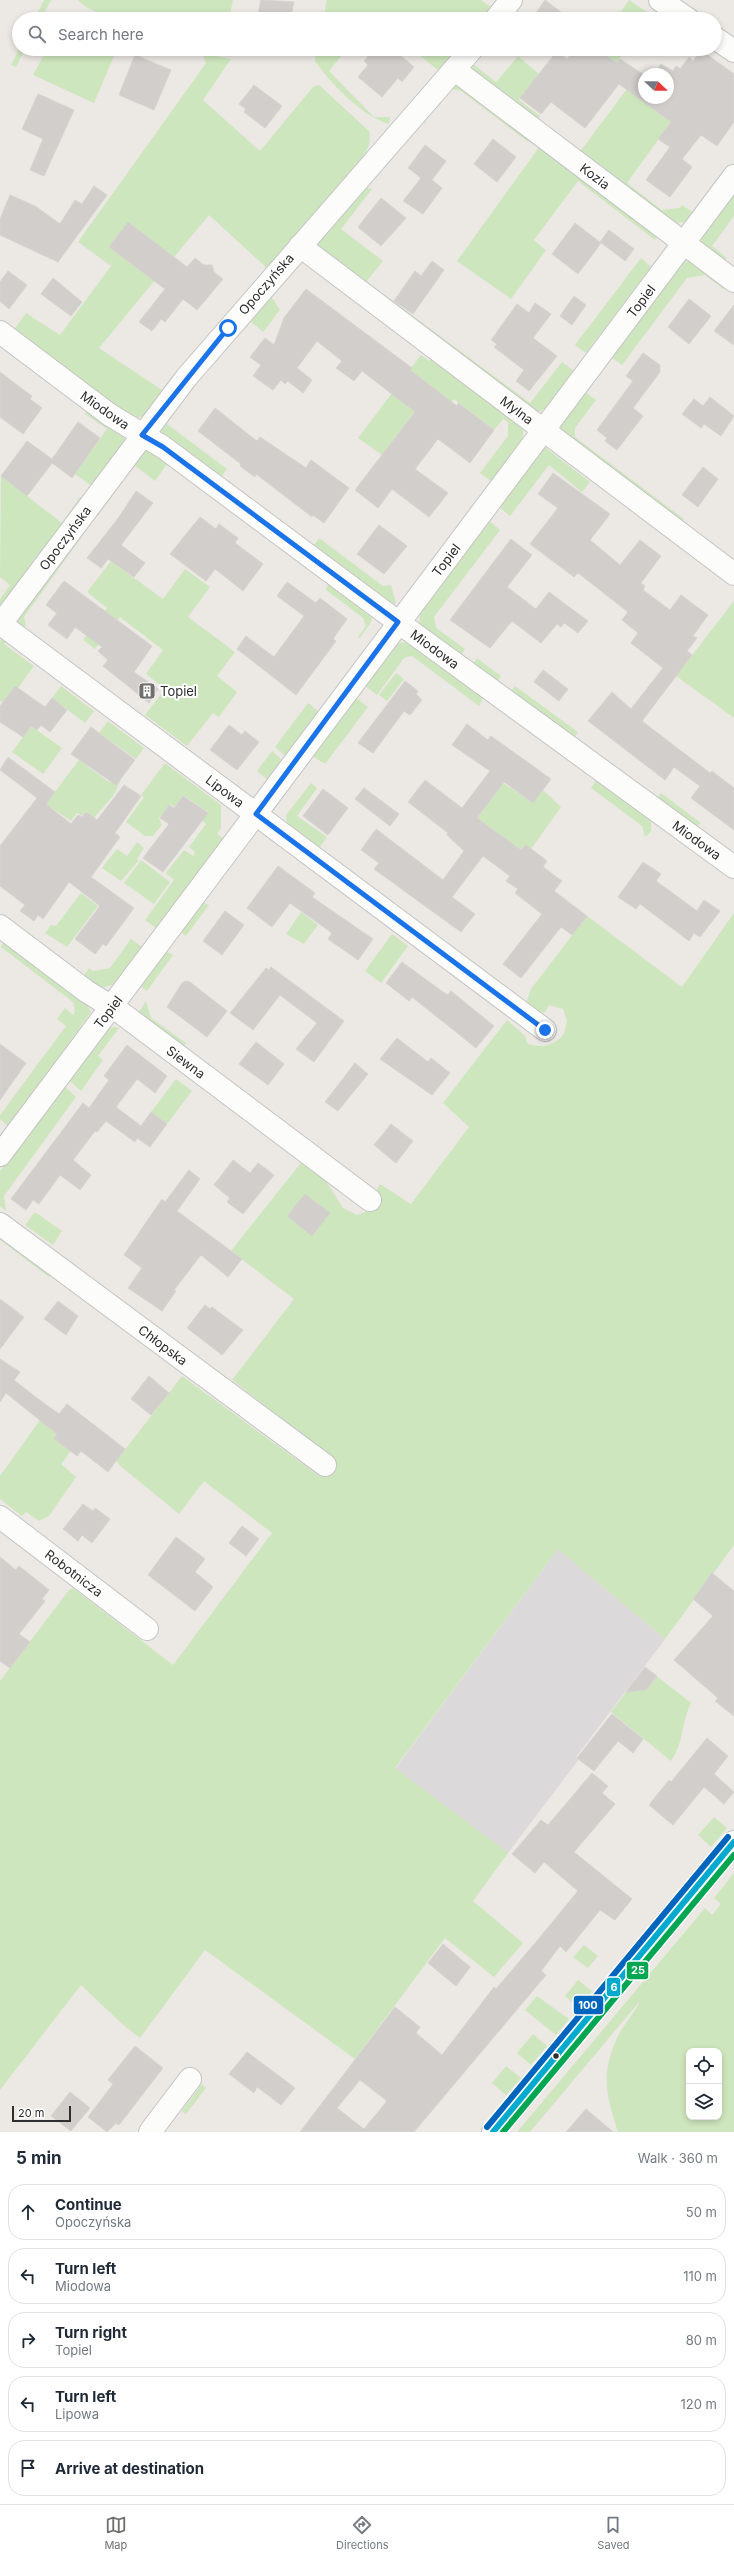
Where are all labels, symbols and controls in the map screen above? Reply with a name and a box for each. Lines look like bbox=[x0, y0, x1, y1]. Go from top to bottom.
search box bbox=[12, 12, 722, 56]
icon: search bbox=[26, 23, 48, 45]
text: Search here bbox=[58, 25, 144, 44]
north arrow bbox=[638, 68, 674, 104]
street label: Kozia bbox=[577, 160, 613, 192]
street label: Opoczyńska bbox=[235, 250, 297, 318]
street label: Topiel bbox=[623, 281, 659, 321]
route start bbox=[219, 319, 237, 337]
street label: Miodowa bbox=[77, 387, 133, 433]
street label: Mylna bbox=[497, 392, 537, 428]
street label: Opoczyńska bbox=[36, 503, 94, 573]
street label: Topiel bbox=[428, 540, 464, 580]
street label: Miodowa bbox=[408, 626, 462, 672]
building icon: Topiel bbox=[137, 681, 157, 701]
place label: Topiel bbox=[160, 683, 197, 699]
street label: Lipowa bbox=[203, 771, 247, 811]
street label: Miodowa bbox=[670, 817, 724, 863]
street label: Topiel bbox=[90, 992, 126, 1032]
route end bbox=[536, 1021, 554, 1039]
street label: Siewna bbox=[163, 1042, 209, 1082]
street label: Chłopska bbox=[135, 1321, 191, 1369]
street label: Robotnicza bbox=[42, 1546, 106, 1600]
line badge: 25 bbox=[626, 1961, 649, 1980]
text: 25 bbox=[631, 1963, 645, 1977]
line badge: 6 bbox=[606, 1977, 621, 1997]
text: 6 bbox=[610, 1980, 618, 1994]
line badge: 100 bbox=[573, 1995, 604, 2015]
text: 100 bbox=[578, 1998, 598, 2012]
map controls bbox=[686, 2048, 722, 2120]
button: locate bbox=[686, 2048, 722, 2084]
unlabelled marker bbox=[551, 2051, 561, 2061]
button: layers bbox=[686, 2084, 722, 2120]
scale bar bbox=[12, 2104, 71, 2123]
text: 20 m bbox=[18, 2106, 44, 2120]
text: 5 min bbox=[16, 2148, 62, 2168]
text: Walk · 360 m bbox=[638, 2150, 718, 2166]
text: Continue bbox=[55, 2195, 122, 2214]
icon: ahead bbox=[17, 2201, 39, 2223]
text: 50 m bbox=[686, 2204, 717, 2220]
text: Opoczyńska bbox=[55, 2214, 131, 2230]
text: Turn left bbox=[55, 2259, 116, 2278]
icon: left bbox=[17, 2265, 39, 2287]
text: 110 m bbox=[683, 2268, 717, 2284]
text: Miodowa bbox=[55, 2278, 111, 2294]
text: Turn right bbox=[55, 2323, 127, 2342]
icon: right bbox=[17, 2329, 39, 2351]
text: 80 m bbox=[686, 2332, 717, 2348]
text: Topiel bbox=[55, 2342, 92, 2358]
text: Turn left bbox=[55, 2387, 116, 2406]
icon: left bbox=[17, 2393, 39, 2415]
text: 120 m bbox=[681, 2396, 717, 2412]
text: Lipowa bbox=[55, 2406, 99, 2422]
icon: arrive bbox=[17, 2457, 39, 2479]
text: Arrive at destination bbox=[55, 2459, 204, 2478]
tab: Map bbox=[104, 2514, 127, 2552]
tab: Directions bbox=[336, 2514, 389, 2552]
tab: Saved bbox=[597, 2514, 630, 2552]

